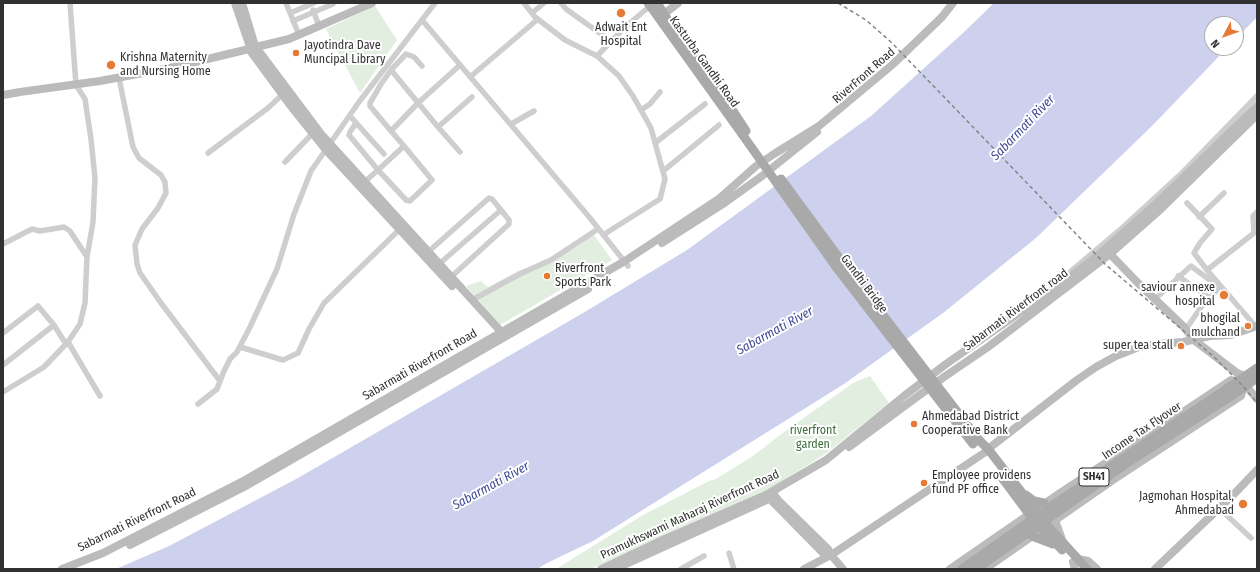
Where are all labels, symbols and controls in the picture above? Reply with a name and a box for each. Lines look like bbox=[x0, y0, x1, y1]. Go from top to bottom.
marker: Adwait Ent Hospital bbox=[615, 7, 627, 19]
street label: Kasturba Gandhi Road bbox=[666, 14, 742, 110]
north arrow bbox=[1204, 16, 1244, 56]
place label: Adwait Ent Hospital bbox=[595, 21, 647, 49]
text: N bbox=[1208, 37, 1222, 50]
place label: Jayotindra Dave Muncipal Library bbox=[304, 39, 385, 67]
street label: RiverFront Road bbox=[830, 45, 898, 107]
marker: Jayotindra Dave Muncipal Library bbox=[291, 48, 301, 58]
place label: Krishna Maternity and Nursing Home bbox=[120, 51, 211, 79]
marker: Krishna Maternity and Nursing Home bbox=[105, 59, 117, 71]
water label: Sabarmati River bbox=[988, 92, 1058, 164]
street label: Gandhi Bridge bbox=[837, 252, 891, 316]
place label: Riverfront Sports Park bbox=[555, 262, 611, 290]
street label: Sabarmati Riverfront road bbox=[961, 266, 1071, 354]
marker: Riverfront Sports Park bbox=[542, 271, 552, 281]
place label: saviour annexe hospital bbox=[1141, 281, 1215, 309]
marker: saviour annexe hospital bbox=[1218, 289, 1230, 301]
water label: Sabarmati River bbox=[734, 304, 816, 358]
place label: bhogilal mulchand bbox=[1191, 312, 1240, 340]
marker: bhogilal mulchand bbox=[1243, 321, 1253, 331]
street label: Sabarmati Riverfront Road bbox=[360, 326, 480, 404]
place label: super tea stall bbox=[1103, 339, 1173, 353]
marker: super tea stall bbox=[1176, 341, 1186, 351]
street label: Income Tax Flyover bbox=[1100, 399, 1184, 463]
place label: Ahmedabad District Cooperative Bank bbox=[922, 410, 1019, 438]
marker: Ahmedabad District Cooperative Bank bbox=[909, 419, 919, 429]
park label: riverfront garden bbox=[790, 424, 836, 452]
water label: Sabarmati River bbox=[450, 459, 532, 513]
street label: Pramukhswami Maharaj Riverfront Road bbox=[598, 467, 782, 563]
road number: SH41 bbox=[1079, 468, 1109, 486]
place label: Employee providens fund PF office bbox=[932, 469, 1031, 497]
marker: Employee providens fund PF office bbox=[919, 478, 929, 488]
street label: Sabarmati Riverfront Road bbox=[76, 485, 198, 555]
place label: Jagmohan Hospital, Ahmedabad bbox=[1139, 490, 1234, 518]
marker: Jagmohan Hospital, Ahmedabad bbox=[1237, 498, 1249, 510]

